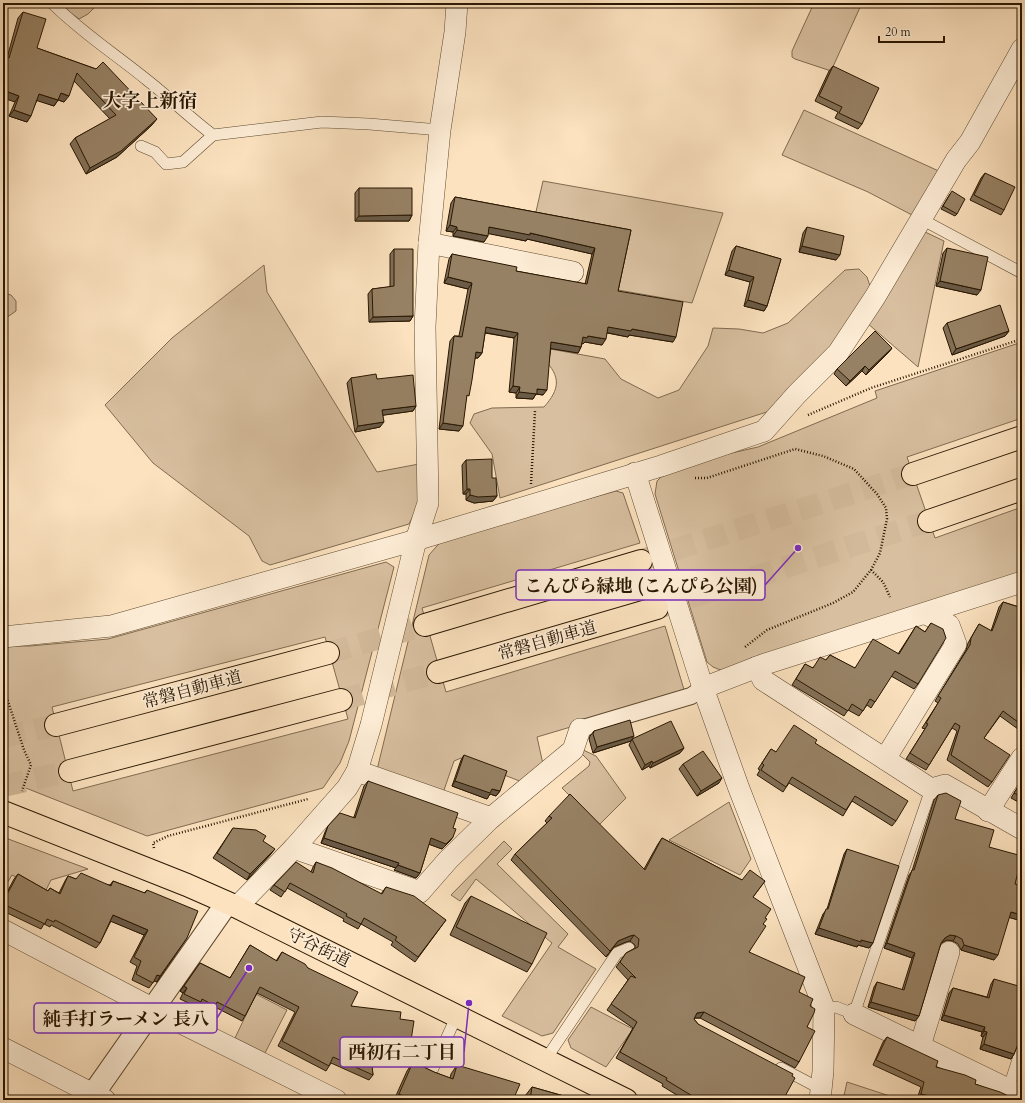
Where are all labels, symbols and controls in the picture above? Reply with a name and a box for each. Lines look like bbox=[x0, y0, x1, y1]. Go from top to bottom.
scale bar bbox=[879, 18, 944, 44]
text: 20 m bbox=[885, 24, 912, 40]
district label: 大字上新宿 bbox=[102, 88, 198, 114]
callout: こんぴら緑地 (こんぴら公園) bbox=[516, 570, 765, 600]
text: こんぴら緑地 (こんぴら公園) bbox=[524, 574, 758, 599]
street label: 常磐自動車道 bbox=[495, 615, 599, 666]
street label: 常磐自動車道 bbox=[140, 665, 244, 714]
street label: 守谷街道 bbox=[283, 922, 354, 973]
callout: 純手打ラーメン 長八 bbox=[34, 1003, 217, 1033]
text: 純手打ラーメン 長八 bbox=[43, 1007, 209, 1032]
callout: 西初石二丁目 bbox=[340, 1037, 464, 1067]
text: 西初石二丁目 bbox=[348, 1040, 456, 1065]

